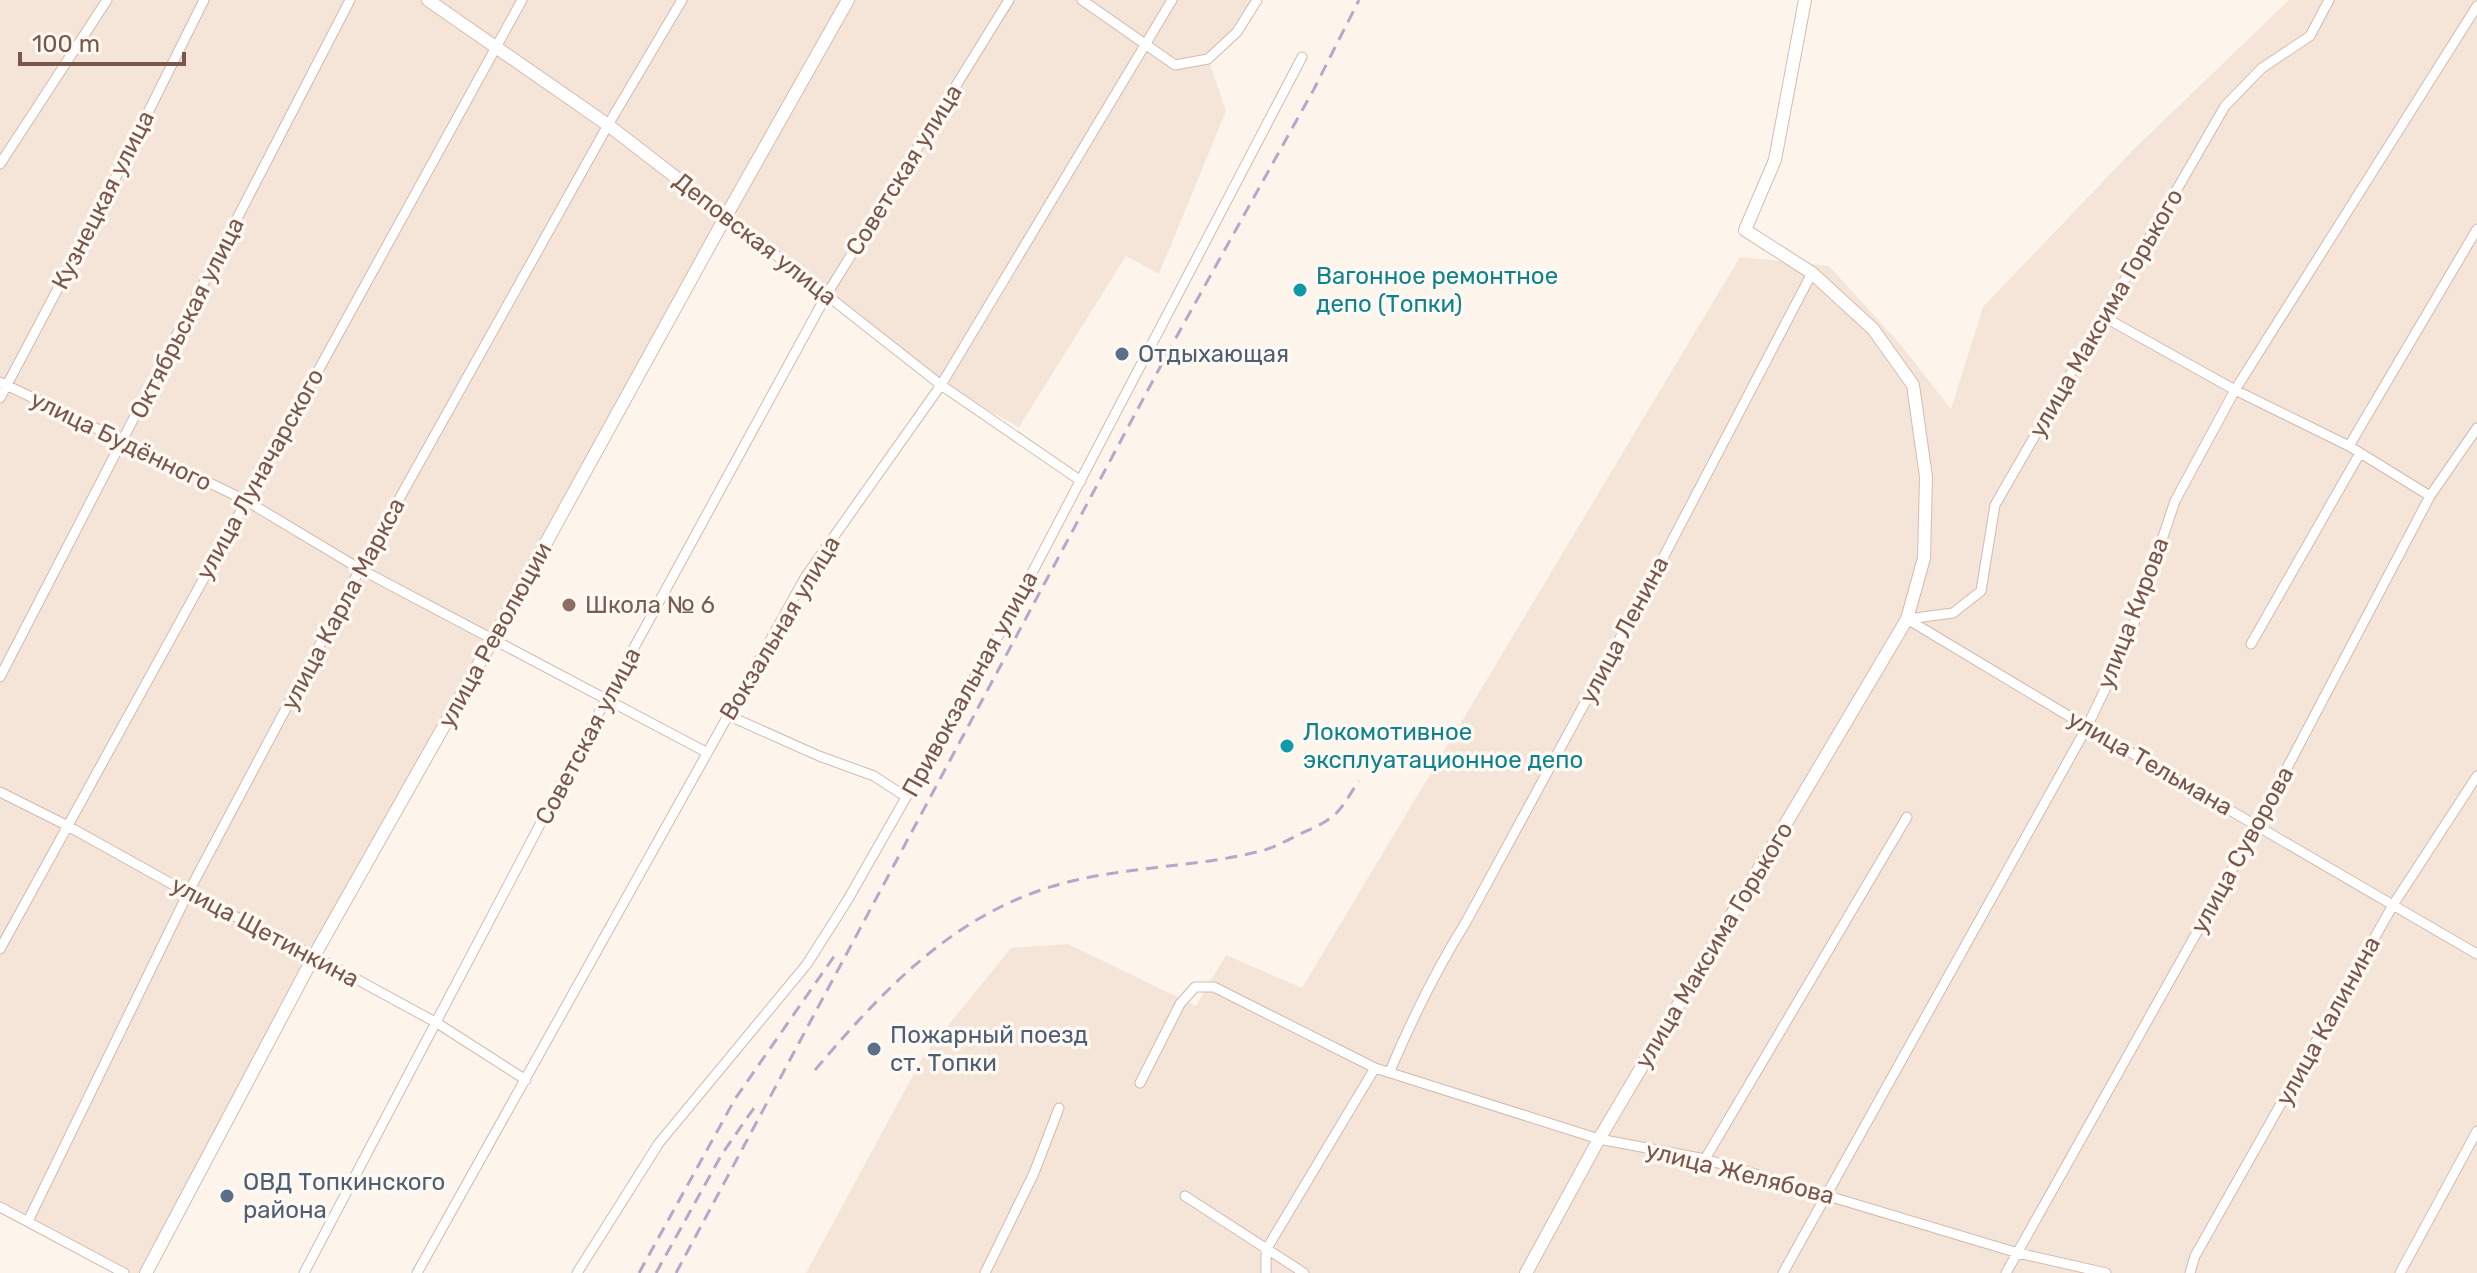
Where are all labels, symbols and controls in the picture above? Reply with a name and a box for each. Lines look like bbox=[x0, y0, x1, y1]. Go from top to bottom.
scale bar bbox=[20, 16, 184, 66]
text: 100 m bbox=[32, 30, 100, 58]
street label: Советская улица bbox=[840, 79, 968, 261]
street label: Кузнецкая улица bbox=[46, 106, 160, 294]
street label: Деповская улица bbox=[668, 167, 842, 311]
street label: улица Максима Горького bbox=[2023, 184, 2189, 442]
street label: Октябрьская улица bbox=[124, 213, 250, 423]
place label: Вагонное ремонтное депо (Топки) bbox=[1316, 262, 1558, 318]
marker: Вагонное ремонтное депо (Топки) bbox=[1291, 281, 1309, 299]
place label: Отдыхающая bbox=[1138, 340, 1289, 368]
marker: Отдыхающая bbox=[1113, 345, 1131, 363]
street label: улица Луначарского bbox=[190, 364, 330, 584]
street label: улица Будённого bbox=[26, 385, 216, 497]
street label: улица Карла Маркса bbox=[275, 493, 411, 715]
street label: Вокзальная улица bbox=[714, 531, 846, 725]
street label: улица Кирова bbox=[2091, 533, 2175, 693]
street label: улица Революции bbox=[432, 537, 558, 733]
street label: улица Ленина bbox=[1574, 552, 1674, 708]
street label: Привокзальная улица bbox=[896, 566, 1044, 802]
place label: Школа № 6 bbox=[585, 591, 715, 619]
marker: Школа № 6 bbox=[560, 596, 578, 614]
street label: Советская улица bbox=[530, 643, 646, 829]
street label: улица Тельмана bbox=[2063, 704, 2237, 822]
place label: Локомотивное эксплуатационное депо bbox=[1303, 718, 1583, 774]
marker: Локомотивное эксплуатационное депо bbox=[1278, 737, 1296, 755]
street label: улица Суворова bbox=[2185, 762, 2299, 938]
street label: улица Максима Горького bbox=[1629, 817, 1799, 1073]
street label: улица Щетинкина bbox=[166, 871, 364, 993]
street label: улица Калинина bbox=[2270, 931, 2386, 1111]
place label: Пожарный поезд ст. Топки bbox=[890, 1021, 1088, 1077]
marker: Пожарный поезд ст. Топки bbox=[865, 1040, 883, 1058]
street label: улица Желябова bbox=[1643, 1136, 1837, 1210]
place label: ОВД Топкинского района bbox=[243, 1168, 445, 1224]
marker: ОВД Топкинского района bbox=[218, 1187, 236, 1205]

